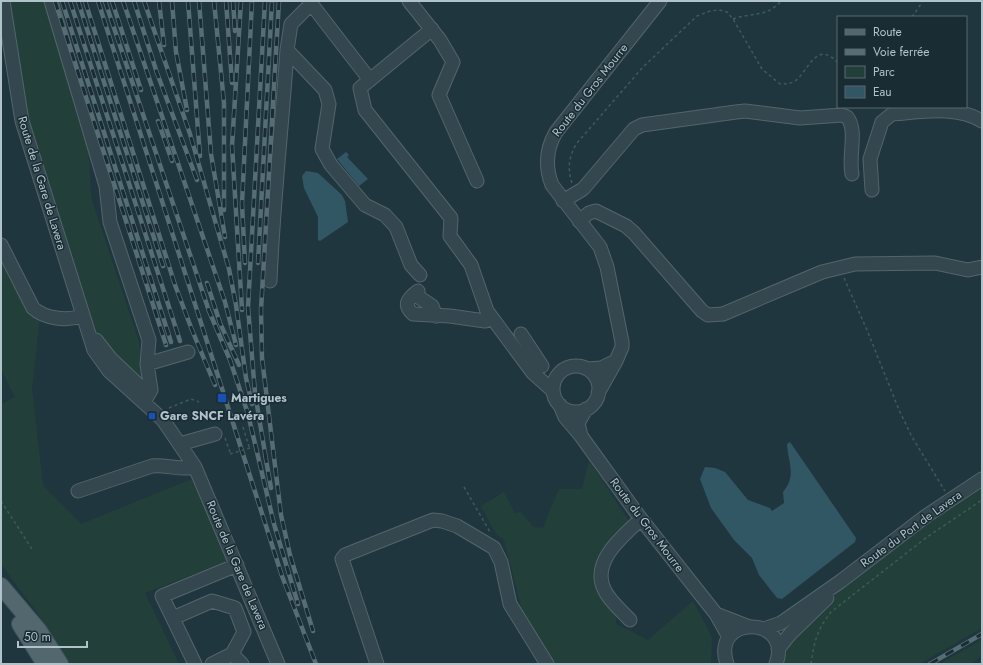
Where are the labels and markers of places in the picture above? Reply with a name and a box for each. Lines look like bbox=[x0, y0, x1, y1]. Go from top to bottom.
place label: Martigues bbox=[231, 389, 287, 407]
marker: Martigues bbox=[216, 392, 228, 404]
place label: Gare SNCF Lavéra bbox=[160, 407, 264, 425]
marker: Gare SNCF Lavéra bbox=[147, 411, 157, 421]

